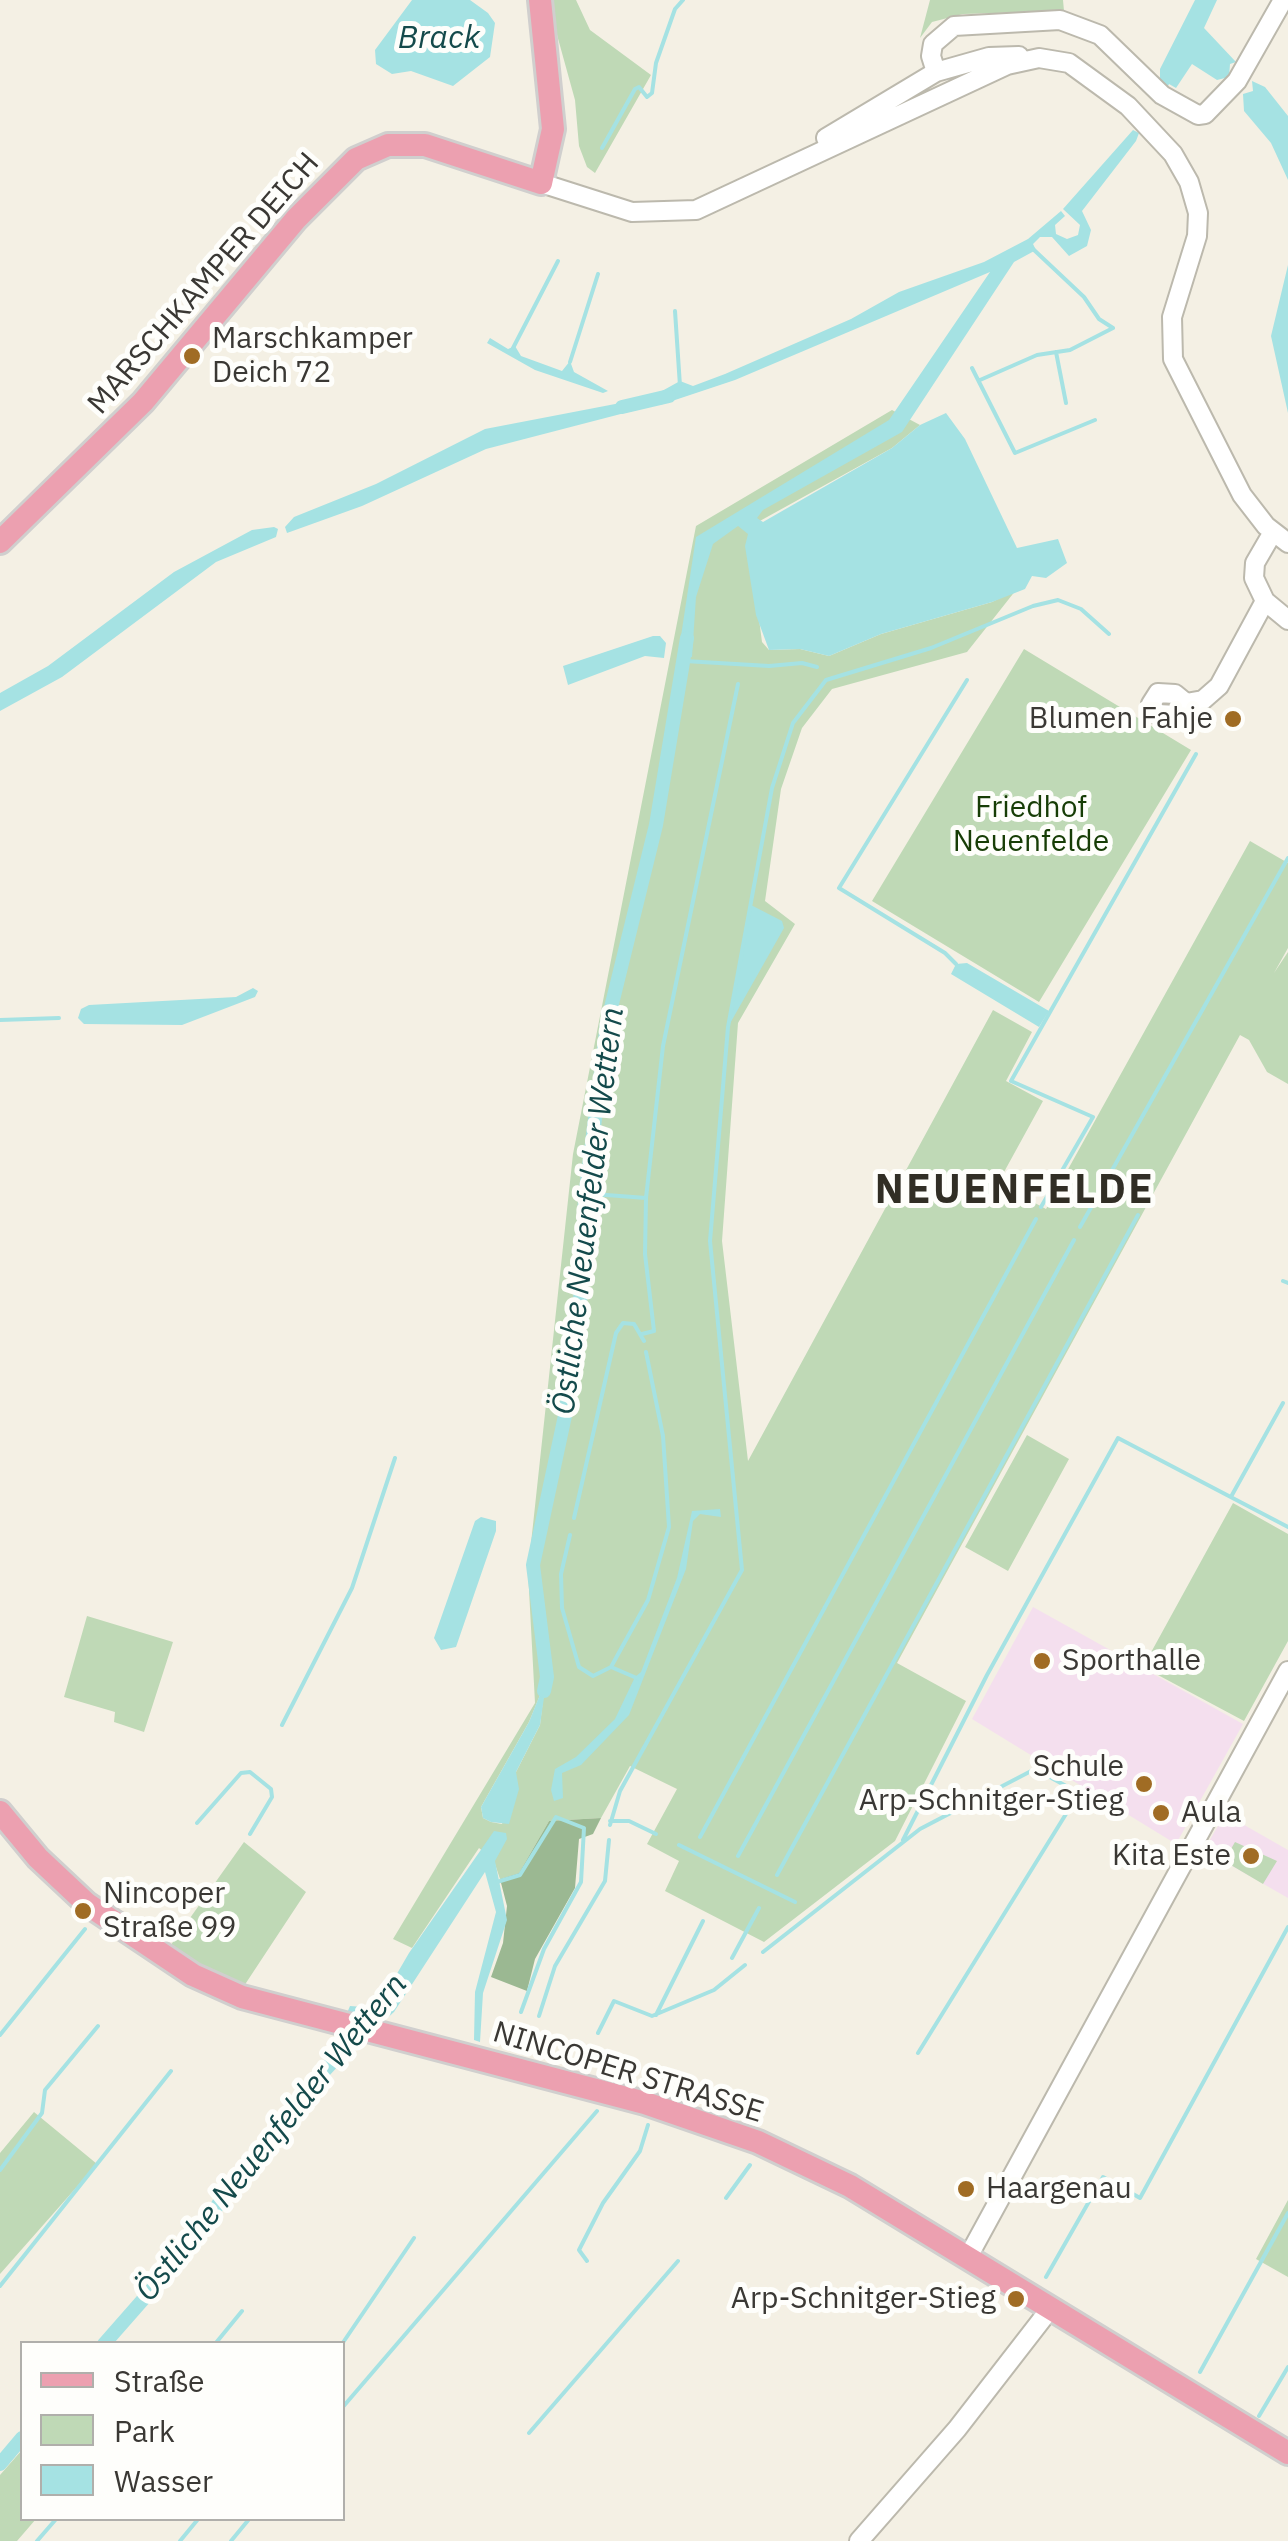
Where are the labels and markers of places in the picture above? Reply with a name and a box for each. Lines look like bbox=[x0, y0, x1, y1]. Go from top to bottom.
place label: Marschkamper Deich 72 bbox=[212, 321, 413, 392]
marker: Marschkamper Deich 72 bbox=[181, 345, 203, 367]
place label: Blumen Fahje bbox=[1029, 701, 1213, 737]
marker: Blumen Fahje bbox=[1222, 708, 1244, 730]
place label: Sporthalle bbox=[1062, 1643, 1201, 1679]
marker: Sporthalle bbox=[1031, 1650, 1053, 1672]
place label: Schule Arp-Schnitger-Stieg bbox=[859, 1749, 1124, 1820]
marker: Schule Arp-Schnitger-Stieg bbox=[1133, 1773, 1155, 1795]
place label: Aula bbox=[1181, 1795, 1241, 1831]
marker: Aula bbox=[1150, 1802, 1172, 1824]
place label: Kita Este bbox=[1112, 1838, 1231, 1874]
marker: Kita Este bbox=[1240, 1845, 1262, 1867]
place label: Nincoper Straße 99 bbox=[103, 1876, 237, 1946]
marker: Nincoper Straße 99 bbox=[72, 1900, 94, 1922]
place label: Haargenau bbox=[986, 2171, 1132, 2207]
marker: Haargenau bbox=[955, 2178, 977, 2200]
place label: Arp-Schnitger-Stieg bbox=[731, 2281, 996, 2317]
marker: Arp-Schnitger-Stieg bbox=[1005, 2288, 1027, 2310]

